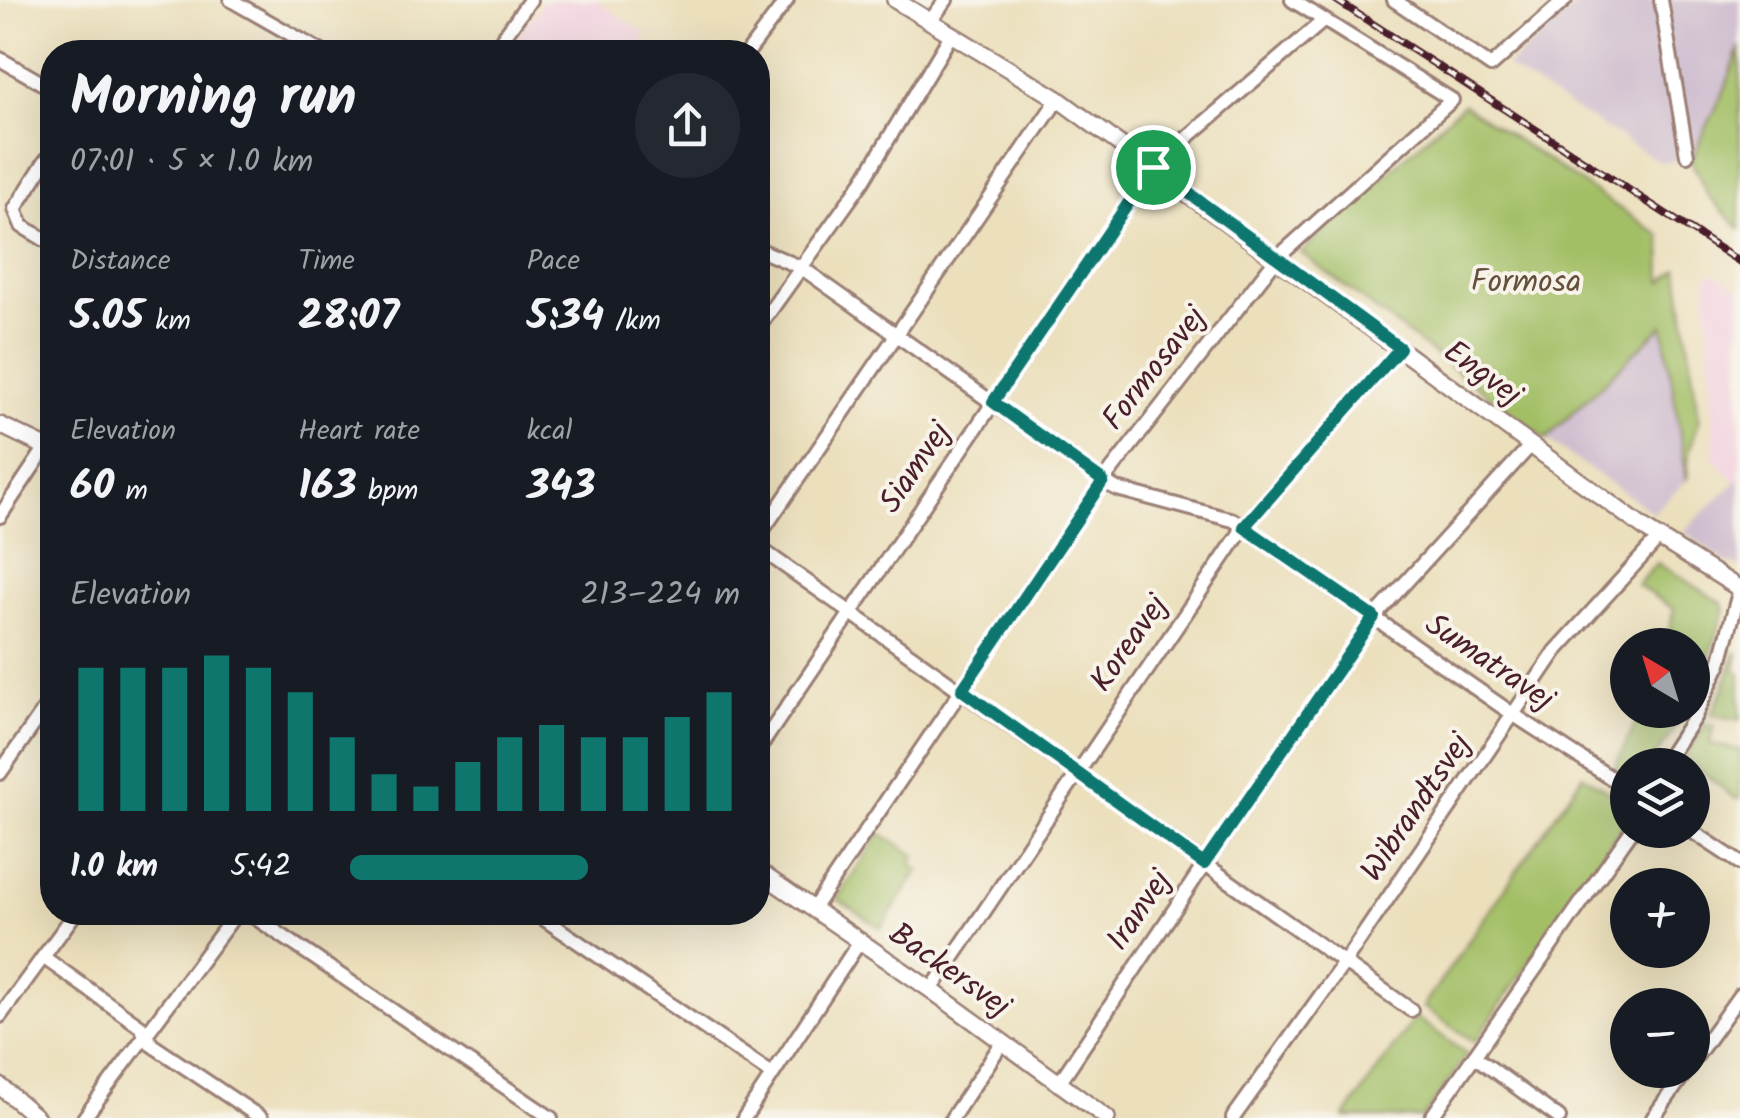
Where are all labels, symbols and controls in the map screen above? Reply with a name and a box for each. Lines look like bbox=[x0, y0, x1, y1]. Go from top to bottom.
text: Morning run bbox=[70, 56, 357, 143]
button: share bbox=[635, 73, 740, 178]
pin bbox=[1111, 125, 1196, 210]
text: 07:01 · 5 × 1.0 km bbox=[70, 137, 313, 188]
icon: arrive bbox=[1126, 140, 1181, 195]
text: Distance bbox=[70, 239, 171, 284]
text: Time bbox=[298, 239, 355, 284]
text: Pace bbox=[527, 239, 580, 284]
park label: Formosa bbox=[1471, 257, 1581, 308]
text: 5.05 bbox=[70, 284, 144, 351]
text: 28:07 bbox=[298, 284, 399, 351]
text: 5:34 bbox=[527, 284, 604, 351]
street label: Formosavej bbox=[1090, 294, 1221, 442]
text: km bbox=[144, 299, 191, 344]
text: /km bbox=[604, 299, 661, 344]
street label: Engvej bbox=[1432, 328, 1534, 421]
text: Elevation bbox=[70, 409, 176, 454]
text: Heart rate bbox=[298, 409, 420, 454]
text: kcal bbox=[527, 409, 572, 454]
street label: Siamvej bbox=[867, 410, 966, 524]
text: 60 bbox=[70, 454, 114, 521]
text: 163 bbox=[298, 454, 357, 521]
text: 343 bbox=[527, 454, 596, 521]
text: m bbox=[114, 469, 148, 514]
text: bpm bbox=[357, 469, 418, 514]
text: Elevation bbox=[70, 570, 191, 621]
text: 213–224 m bbox=[580, 570, 740, 621]
street label: Koreavej bbox=[1078, 583, 1183, 703]
street label: Sumatravej bbox=[1414, 601, 1566, 726]
north arrow bbox=[1610, 628, 1710, 728]
map controls bbox=[1610, 628, 1710, 1088]
street label: Wibrandtsvej bbox=[1348, 722, 1487, 893]
button: layers bbox=[1610, 748, 1710, 848]
text: 1.0 km bbox=[70, 842, 158, 893]
text: 5:42 bbox=[230, 842, 291, 893]
street label: Iranvej bbox=[1094, 858, 1187, 962]
button: + bbox=[1610, 868, 1710, 968]
street label: Backersvej bbox=[877, 910, 1022, 1033]
button: − bbox=[1610, 988, 1710, 1088]

